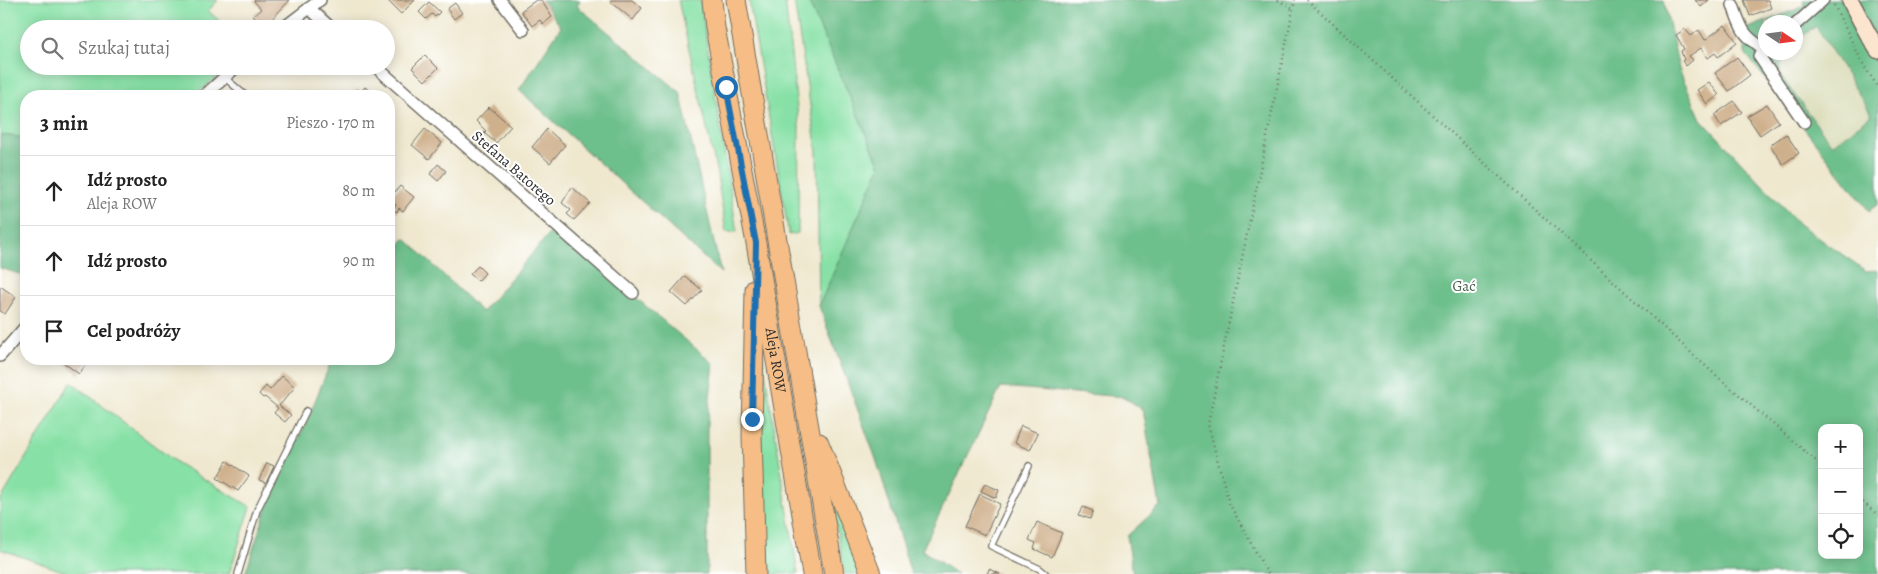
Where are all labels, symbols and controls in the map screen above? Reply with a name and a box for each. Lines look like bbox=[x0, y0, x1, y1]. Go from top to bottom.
north arrow bbox=[1758, 15, 1803, 60]
search box bbox=[20, 20, 395, 75]
icon: search bbox=[38, 34, 66, 62]
text: Szukaj tutaj bbox=[78, 35, 170, 61]
route start bbox=[715, 76, 738, 99]
text: 3 min bbox=[40, 109, 88, 137]
text: Pieszo · 170 m bbox=[286, 112, 375, 134]
street label: Stefana Batorego bbox=[468, 126, 560, 210]
text: Idź prosto bbox=[87, 167, 167, 193]
icon: ahead bbox=[40, 177, 68, 205]
text: 80 m bbox=[342, 180, 375, 202]
text: Aleja ROW bbox=[87, 193, 157, 215]
icon: ahead bbox=[40, 247, 68, 275]
text: Idź prosto bbox=[87, 248, 167, 274]
text: 90 m bbox=[343, 250, 375, 272]
park label: Gać bbox=[1452, 276, 1476, 296]
icon: arrive bbox=[40, 317, 68, 345]
text: Cel podróży bbox=[87, 318, 180, 344]
street label: Aleja ROW bbox=[760, 325, 791, 394]
route end bbox=[741, 408, 764, 431]
map controls bbox=[1818, 424, 1863, 559]
button: + bbox=[1818, 424, 1863, 469]
button: − bbox=[1818, 469, 1863, 514]
button: locate bbox=[1818, 514, 1863, 559]

